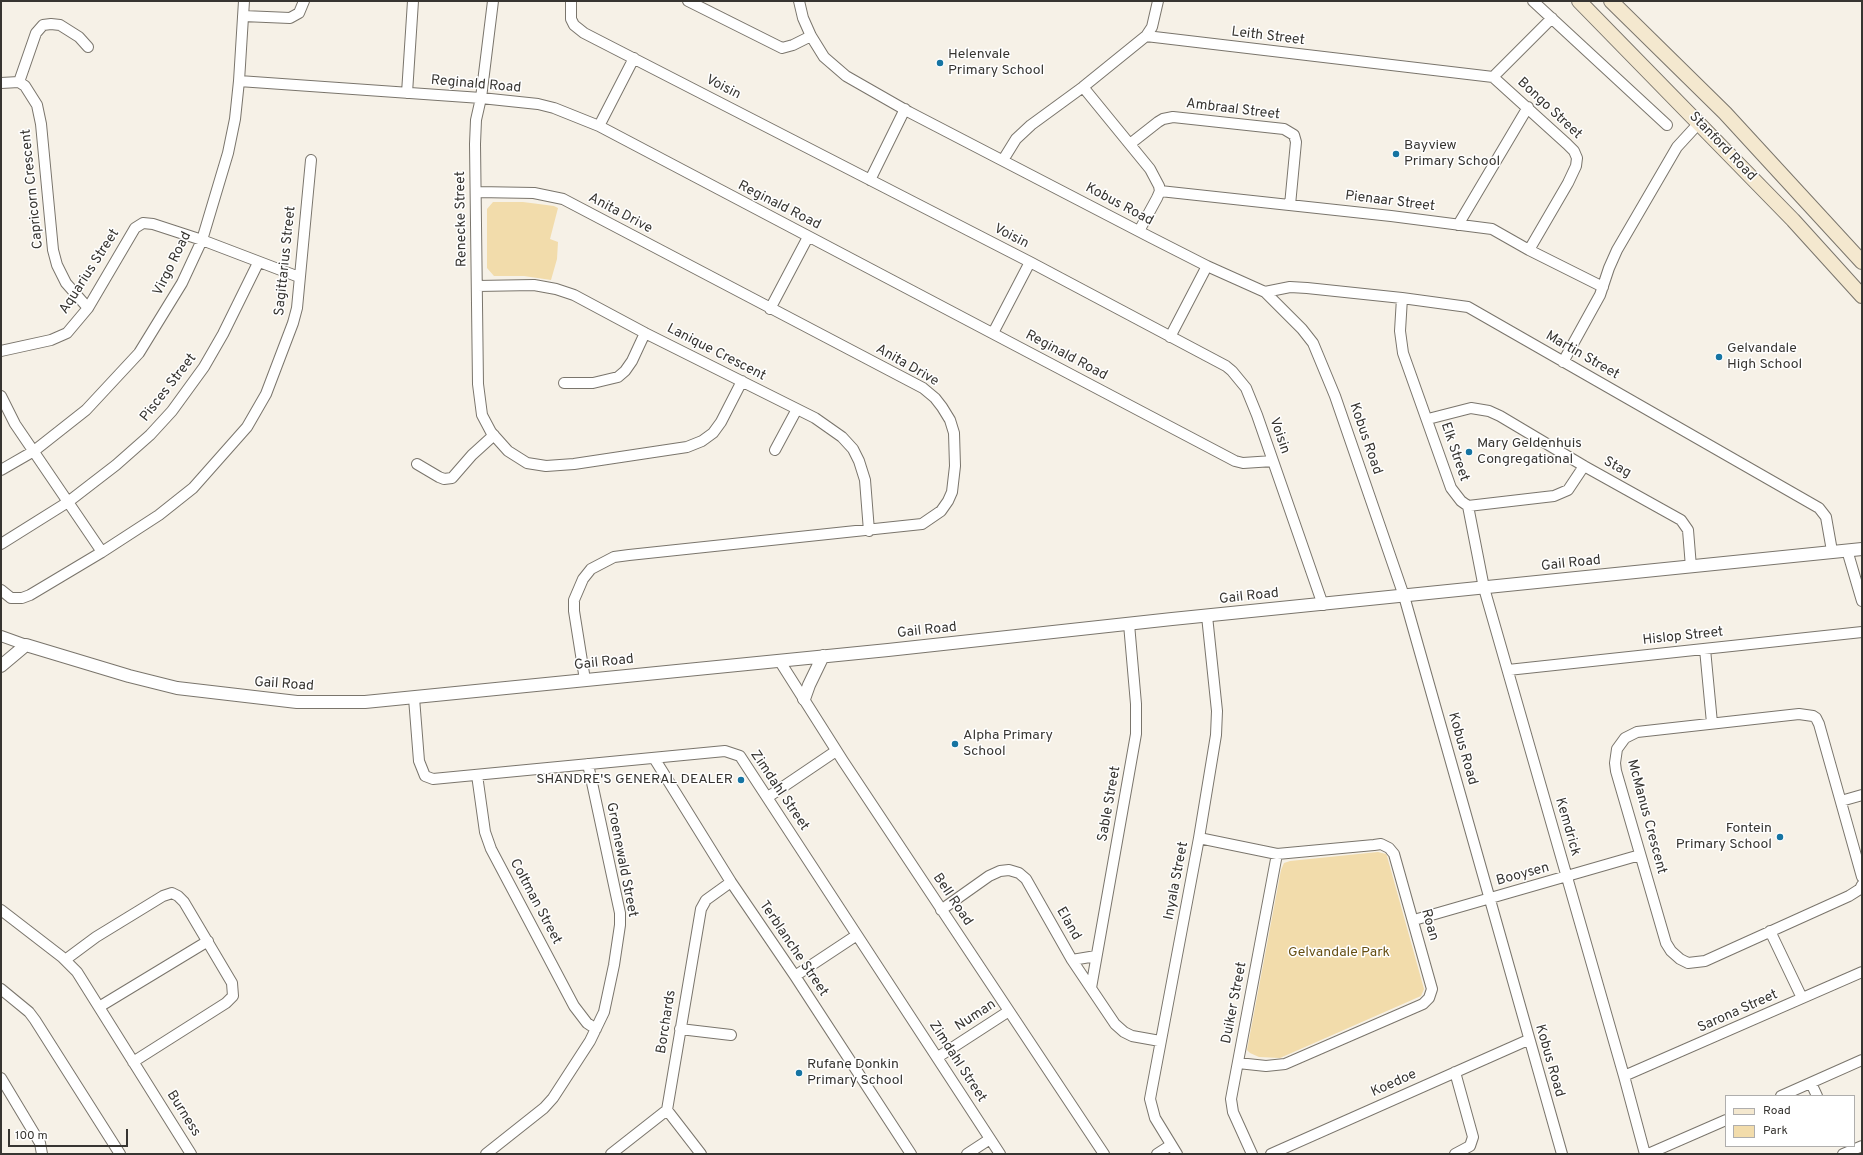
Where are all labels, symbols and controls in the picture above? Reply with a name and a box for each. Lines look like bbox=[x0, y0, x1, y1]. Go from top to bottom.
street label: Leith Street bbox=[1230, 24, 1306, 50]
place label: Helenvale Primary School bbox=[948, 47, 1044, 80]
marker: Helenvale Primary School bbox=[935, 58, 945, 68]
street label: Voisin bbox=[703, 72, 743, 104]
street label: Reginald Road bbox=[430, 73, 522, 97]
street label: Bongo Street bbox=[1513, 75, 1585, 143]
street label: Ambraal Street bbox=[1185, 96, 1281, 124]
street label: Stanford Road bbox=[1685, 109, 1759, 185]
street label: Capricorn Crescent bbox=[18, 128, 48, 250]
place label: Bayview Primary School bbox=[1404, 138, 1500, 170]
marker: Bayview Primary School bbox=[1391, 149, 1401, 159]
street label: Renecke Street bbox=[453, 171, 471, 267]
street label: Reginald Road bbox=[735, 178, 823, 234]
street label: Kobus Road bbox=[1082, 180, 1156, 230]
street label: Pienaar Street bbox=[1344, 188, 1436, 216]
street label: Anita Drive bbox=[585, 190, 655, 238]
street label: Sagittarius Street bbox=[272, 205, 300, 317]
street label: Voisin bbox=[991, 221, 1031, 253]
street label: Aquarius Street bbox=[56, 226, 124, 318]
street label: Virgo Road bbox=[150, 229, 196, 299]
street label: Lanique Crescent bbox=[664, 321, 768, 385]
street label: Reginald Road bbox=[1022, 327, 1110, 385]
street label: Martin Street bbox=[1542, 328, 1622, 384]
street label: Anita Drive bbox=[873, 341, 941, 391]
place label: Gelvandale High School bbox=[1727, 341, 1802, 374]
street label: Pisces Street bbox=[137, 351, 201, 425]
marker: Gelvandale High School bbox=[1714, 352, 1724, 362]
street label: Kobus Road bbox=[1345, 401, 1385, 477]
street label: Voisin bbox=[1265, 416, 1293, 456]
street label: Elk Street bbox=[1436, 420, 1472, 484]
place label: Mary Geldenhuis Congregational bbox=[1477, 436, 1582, 468]
marker: Mary Geldenhuis Congregational bbox=[1464, 447, 1474, 457]
street label: Stag bbox=[1600, 454, 1634, 482]
street label: Gail Road bbox=[1540, 553, 1602, 575]
street label: Gail Road bbox=[1218, 586, 1280, 608]
street label: Gail Road bbox=[896, 620, 958, 642]
street label: Hislop Street bbox=[1642, 624, 1724, 650]
street label: Gail Road bbox=[573, 652, 635, 674]
street label: Gail Road bbox=[254, 675, 314, 695]
street label: Kobus Road bbox=[1444, 711, 1480, 787]
place label: Alpha Primary School bbox=[963, 728, 1053, 760]
marker: Alpha Primary School bbox=[950, 739, 960, 749]
street label: Zimdahl Street bbox=[746, 748, 812, 834]
street label: McManus Crescent bbox=[1623, 758, 1669, 876]
street label: Sable Street bbox=[1095, 765, 1125, 843]
place label: SHANDRE'S GENERAL DEALER bbox=[536, 772, 733, 788]
marker: SHANDRE'S GENERAL DEALER bbox=[736, 775, 746, 785]
street label: Kemdrick bbox=[1551, 796, 1583, 858]
street label: Groenewald Street bbox=[602, 801, 640, 919]
place label: Fontein Primary School bbox=[1676, 821, 1772, 854]
marker: Fontein Primary School bbox=[1775, 832, 1785, 842]
street label: Inyala Street bbox=[1161, 841, 1193, 921]
street label: Coltman Street bbox=[505, 856, 565, 948]
street label: Booysen bbox=[1495, 860, 1551, 890]
street label: Bell Road bbox=[928, 870, 976, 930]
street label: Terblanche Street bbox=[755, 898, 831, 1000]
street label: Eland bbox=[1052, 904, 1084, 944]
street label: Roan bbox=[1416, 907, 1442, 943]
park label: Gelvandale Park bbox=[1288, 945, 1390, 961]
street label: Duiker Street bbox=[1219, 961, 1251, 1045]
street label: Sarona Street bbox=[1695, 987, 1781, 1037]
street label: Borchards bbox=[654, 989, 680, 1055]
street label: Numan bbox=[952, 997, 1000, 1035]
street label: Zimdahl Street bbox=[925, 1018, 989, 1106]
street label: Kobus Road bbox=[1531, 1023, 1567, 1099]
place label: Rufane Donkin Primary School bbox=[807, 1057, 903, 1090]
street label: Koedoe bbox=[1369, 1067, 1419, 1101]
marker: Rufane Donkin Primary School bbox=[794, 1068, 804, 1078]
street label: Burness bbox=[162, 1088, 204, 1140]
legend bbox=[1725, 1095, 1855, 1147]
text: Road bbox=[1763, 1103, 1791, 1119]
scale bar bbox=[10, 1121, 130, 1147]
text: Park bbox=[1763, 1123, 1788, 1139]
text: 100 m bbox=[15, 1128, 48, 1144]

